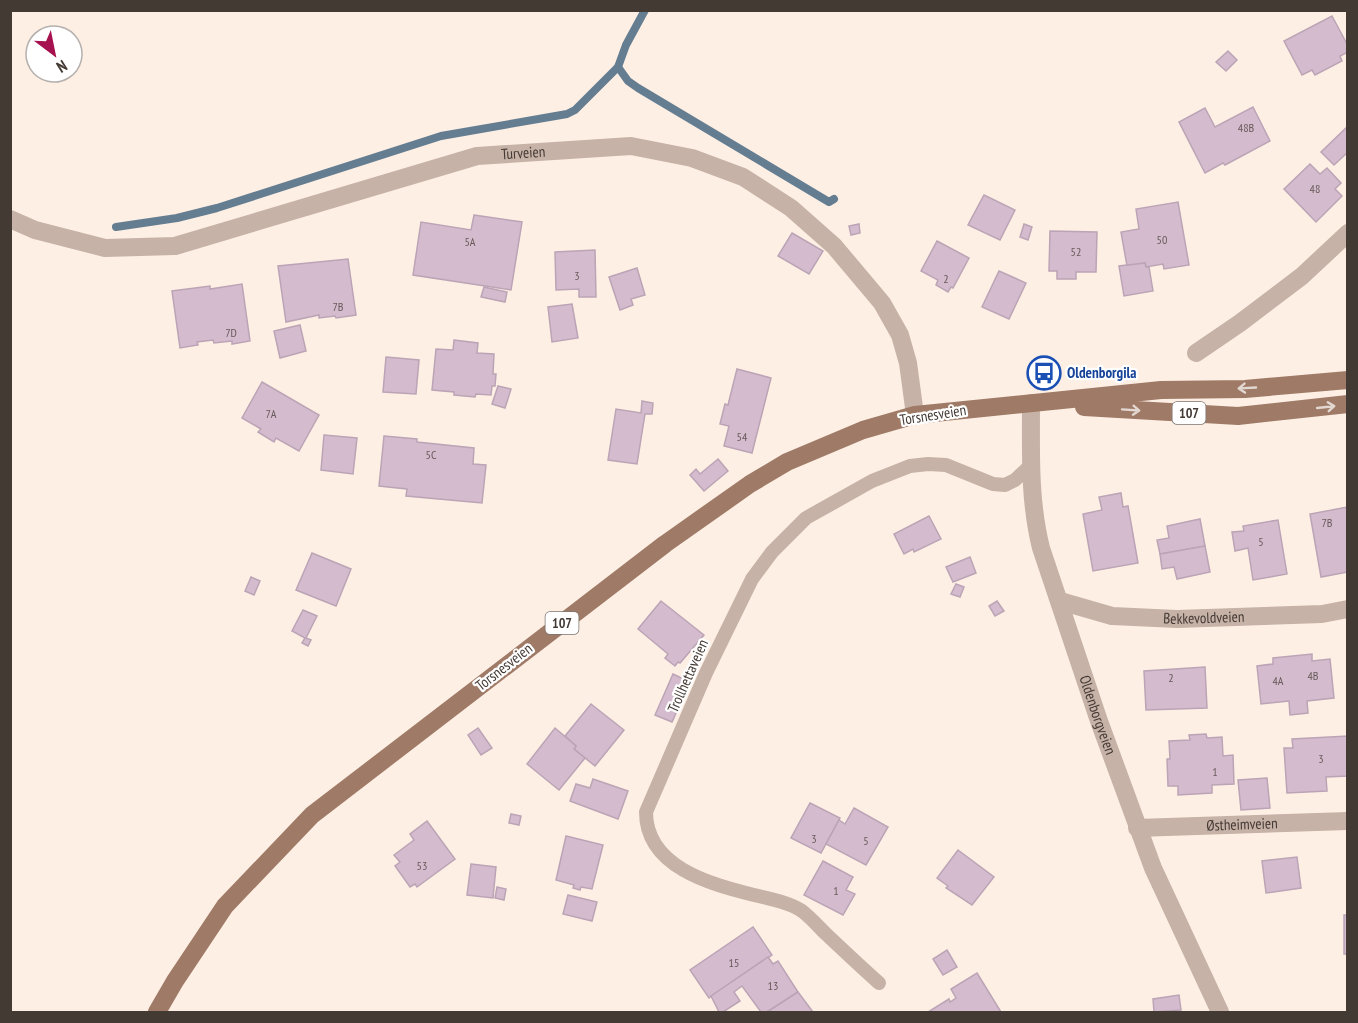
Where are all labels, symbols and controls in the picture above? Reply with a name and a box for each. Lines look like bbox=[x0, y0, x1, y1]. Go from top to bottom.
north arrow bbox=[24, 24, 84, 84]
text: N bbox=[53, 56, 71, 77]
house number: 48B bbox=[1238, 120, 1255, 135]
street label: Turveien bbox=[500, 142, 546, 163]
house number: 48 bbox=[1310, 181, 1320, 196]
house number: 50 bbox=[1157, 232, 1167, 247]
house number: 5A bbox=[464, 234, 476, 249]
house number: 52 bbox=[1071, 244, 1081, 259]
house number: 3 bbox=[574, 268, 580, 283]
house number: 2 bbox=[943, 271, 949, 286]
house number: 7B bbox=[332, 299, 344, 314]
house number: 7D bbox=[225, 325, 237, 340]
bus stop icon: Oldenborgila bbox=[1026, 355, 1062, 391]
place label: Oldenborgila bbox=[1067, 363, 1136, 382]
one-way arrow bbox=[1238, 383, 1258, 394]
street label: Torsnesveien bbox=[898, 400, 967, 429]
one-way arrow bbox=[1315, 401, 1335, 412]
road number: 107 bbox=[1172, 402, 1206, 424]
one-way arrow bbox=[1121, 404, 1141, 415]
house number: 7A bbox=[266, 406, 277, 421]
house number: 54 bbox=[737, 429, 748, 444]
house number: 5C bbox=[426, 447, 437, 462]
house number: 7B bbox=[1321, 515, 1333, 530]
house number: 5 bbox=[1258, 534, 1264, 549]
street label: Bekkevoldveien bbox=[1163, 607, 1245, 628]
road number: 107 bbox=[546, 612, 578, 634]
street label: Trollhettaveien bbox=[663, 636, 712, 715]
street label: Torsnesveien bbox=[472, 639, 536, 695]
house number: 4B bbox=[1307, 668, 1319, 683]
house number: 2 bbox=[1168, 670, 1174, 685]
street label: Oldenborgveien bbox=[1075, 673, 1121, 757]
house number: 4A bbox=[1272, 673, 1284, 688]
house number: 3 bbox=[1318, 751, 1324, 766]
house number: 1 bbox=[1212, 764, 1218, 779]
street label: Østheimveien bbox=[1206, 813, 1278, 835]
house number: 3 bbox=[811, 831, 817, 846]
house number: 5 bbox=[863, 833, 869, 848]
house number: 53 bbox=[417, 858, 427, 873]
house number: 1 bbox=[833, 883, 839, 898]
house number: 15 bbox=[729, 955, 739, 970]
house number: 13 bbox=[768, 978, 778, 993]

